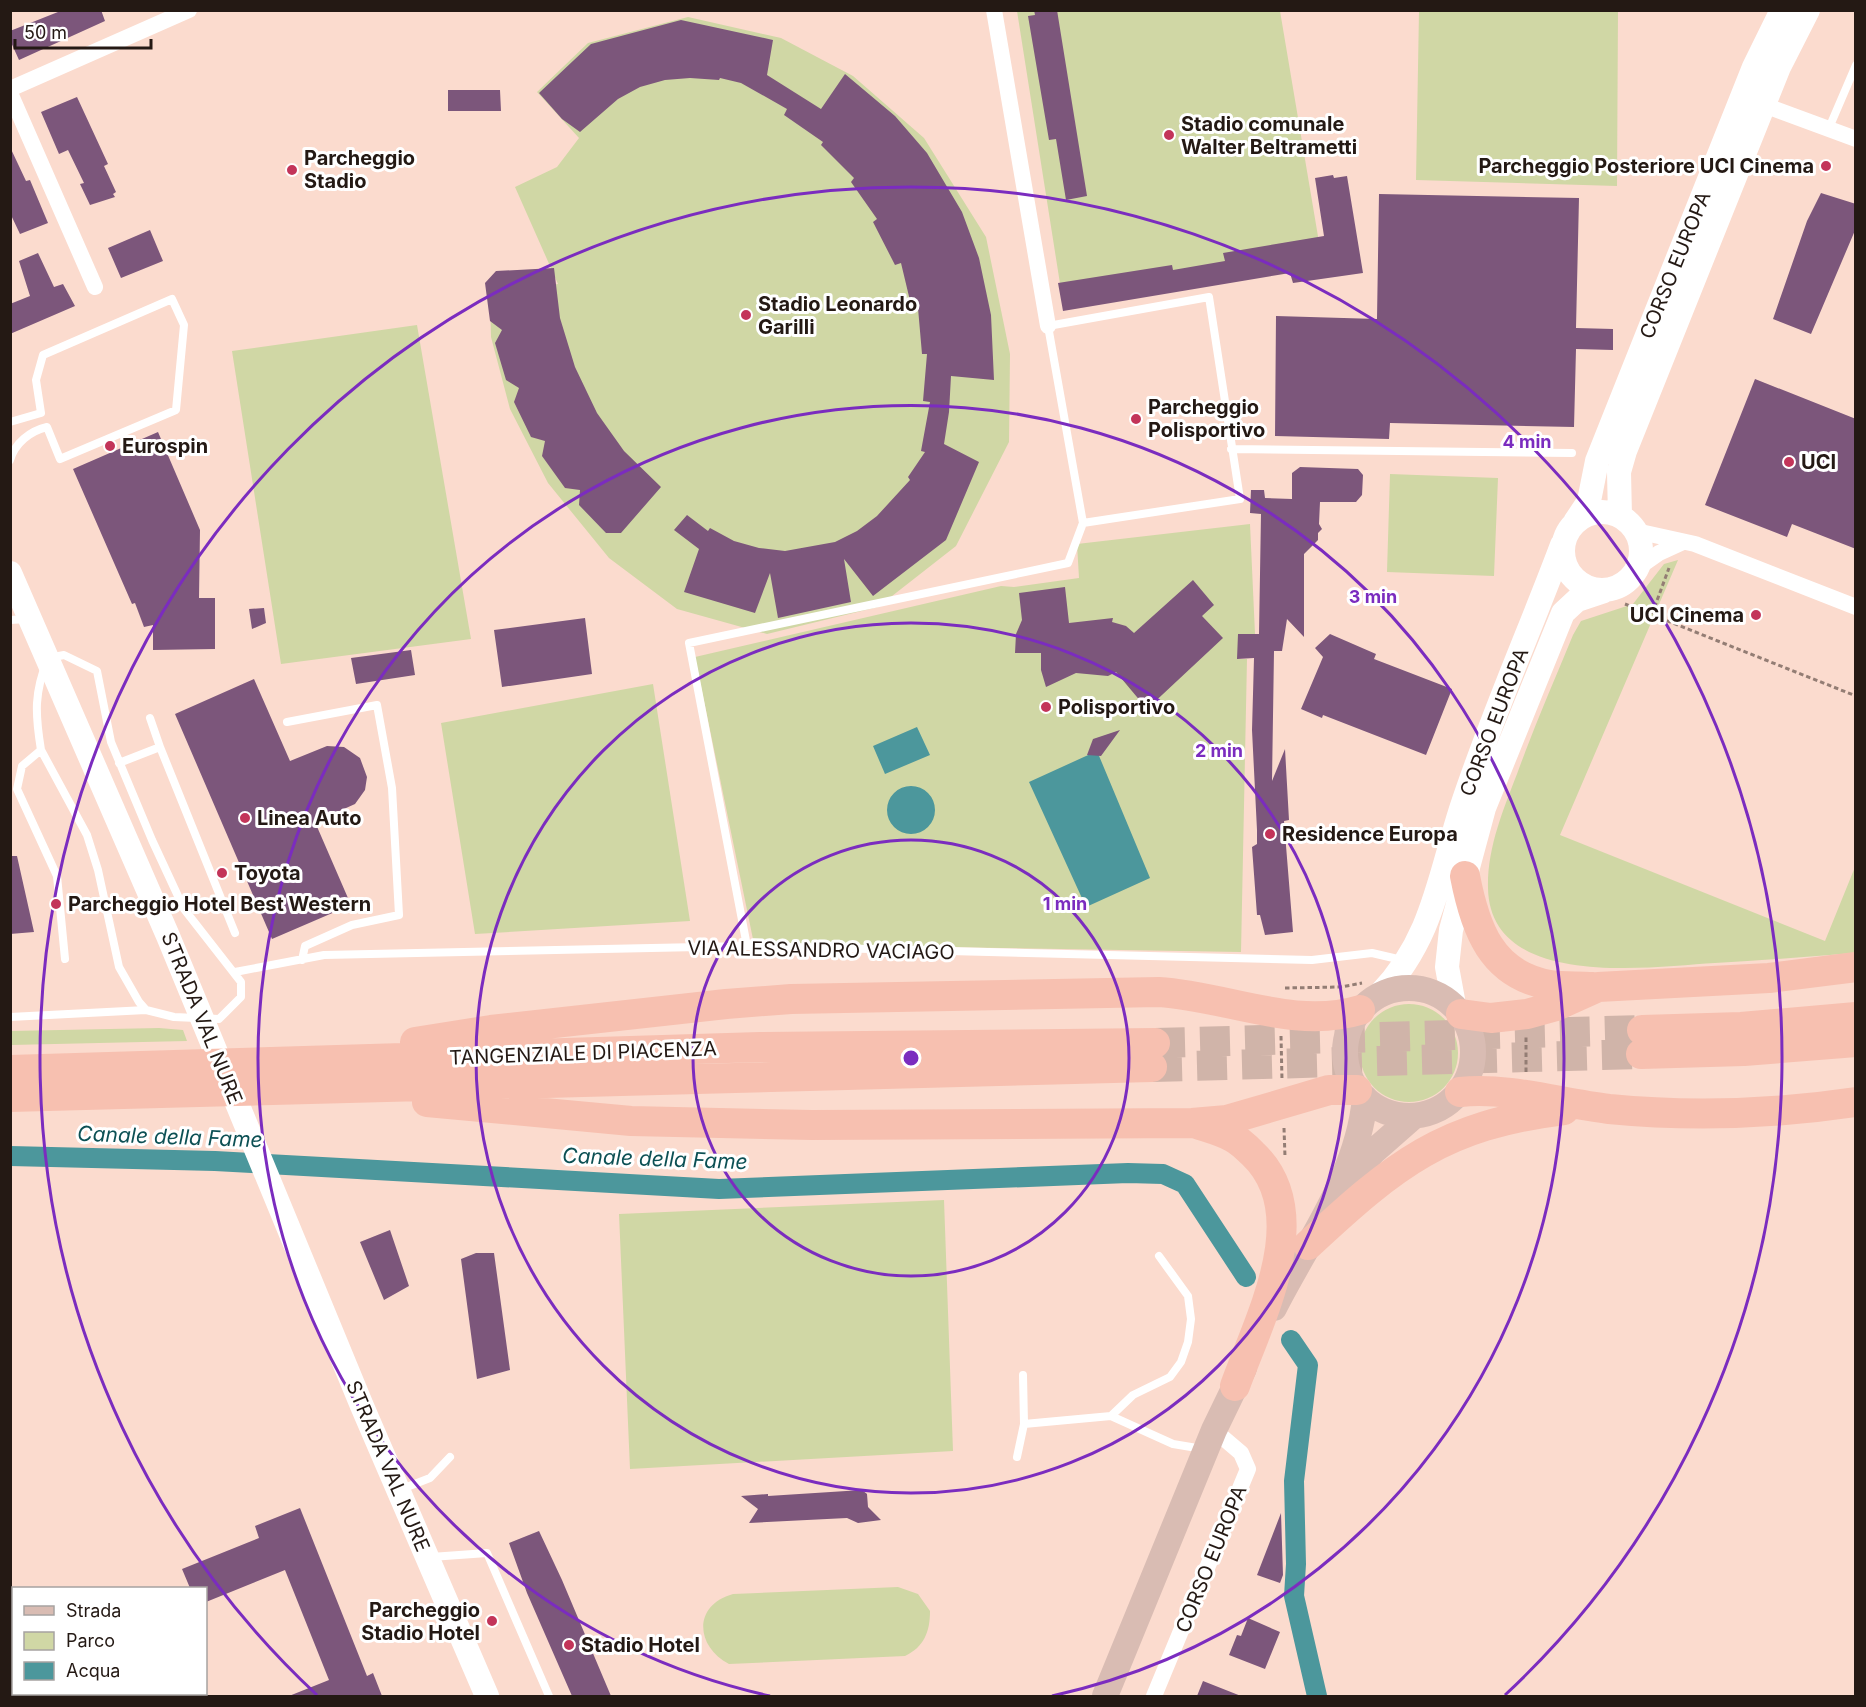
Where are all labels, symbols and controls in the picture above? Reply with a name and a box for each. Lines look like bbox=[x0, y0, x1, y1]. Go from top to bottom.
scale bar bbox=[15, 12, 152, 50]
text: 50 m bbox=[24, 22, 67, 43]
place label: Stadio comunale Walter Beltrametti bbox=[1181, 112, 1357, 159]
marker: Stadio comunale Walter Beltrametti bbox=[1162, 128, 1176, 142]
place label: Parcheggio Stadio bbox=[304, 146, 415, 193]
place label: Parcheggio Posteriore UCI Cinema bbox=[1478, 154, 1814, 178]
marker: Parcheggio Posteriore UCI Cinema bbox=[1819, 159, 1833, 173]
marker: Parcheggio Stadio bbox=[285, 163, 299, 177]
street label: CORSO EUROPA bbox=[1635, 188, 1716, 342]
place label: Stadio Leonardo Garilli bbox=[758, 292, 917, 339]
marker: Stadio Leonardo Garilli bbox=[739, 308, 753, 322]
place label: Parcheggio Polisportivo bbox=[1148, 395, 1265, 442]
marker: Parcheggio Polisportivo bbox=[1129, 412, 1143, 426]
text: 4 min bbox=[1503, 431, 1551, 452]
place label: Eurospin bbox=[122, 434, 208, 458]
marker: Eurospin bbox=[103, 439, 117, 453]
place label: UCI bbox=[1801, 450, 1836, 474]
marker: UCI bbox=[1782, 455, 1796, 469]
text: 3 min bbox=[1349, 586, 1397, 607]
place label: UCI Cinema bbox=[1630, 603, 1744, 627]
marker: UCI Cinema bbox=[1749, 608, 1763, 622]
street label: CORSO EUROPA bbox=[1455, 644, 1533, 799]
place label: Polisportivo bbox=[1058, 695, 1175, 719]
marker: Polisportivo bbox=[1039, 700, 1053, 714]
text: 2 min bbox=[1195, 740, 1243, 761]
place label: Linea Auto bbox=[257, 806, 361, 830]
marker: Linea Auto bbox=[238, 811, 252, 825]
place label: Residence Europa bbox=[1282, 822, 1458, 846]
marker: Residence Europa bbox=[1263, 827, 1277, 841]
place label: Toyota bbox=[234, 861, 301, 885]
marker: Toyota bbox=[215, 866, 229, 880]
place label: Parcheggio Hotel Best Western bbox=[68, 892, 371, 916]
text: 1 min bbox=[1043, 893, 1087, 914]
marker: Parcheggio Hotel Best Western bbox=[49, 897, 63, 911]
street label: STRADA VAL NURE bbox=[156, 928, 248, 1108]
street label: VIA ALESSANDRO VACIAGO bbox=[687, 936, 955, 964]
street label: TANGENZIALE DI PIACENZA bbox=[449, 1036, 717, 1070]
centre of rings bbox=[901, 1048, 921, 1068]
water label: Canale della Fame bbox=[77, 1121, 263, 1152]
water label: Canale della Fame bbox=[562, 1143, 748, 1174]
street label: STRADA VAL NURE bbox=[341, 1377, 435, 1555]
street label: CORSO EUROPA bbox=[1171, 1482, 1252, 1636]
legend bbox=[12, 1587, 207, 1695]
place label: Parcheggio Stadio Hotel bbox=[361, 1598, 480, 1645]
text: Strada bbox=[66, 1600, 121, 1621]
marker: Parcheggio Stadio Hotel bbox=[485, 1614, 499, 1628]
text: Parco bbox=[66, 1630, 115, 1651]
place label: Stadio Hotel bbox=[581, 1633, 700, 1657]
marker: Stadio Hotel bbox=[562, 1638, 576, 1652]
text: Acqua bbox=[66, 1660, 120, 1681]

